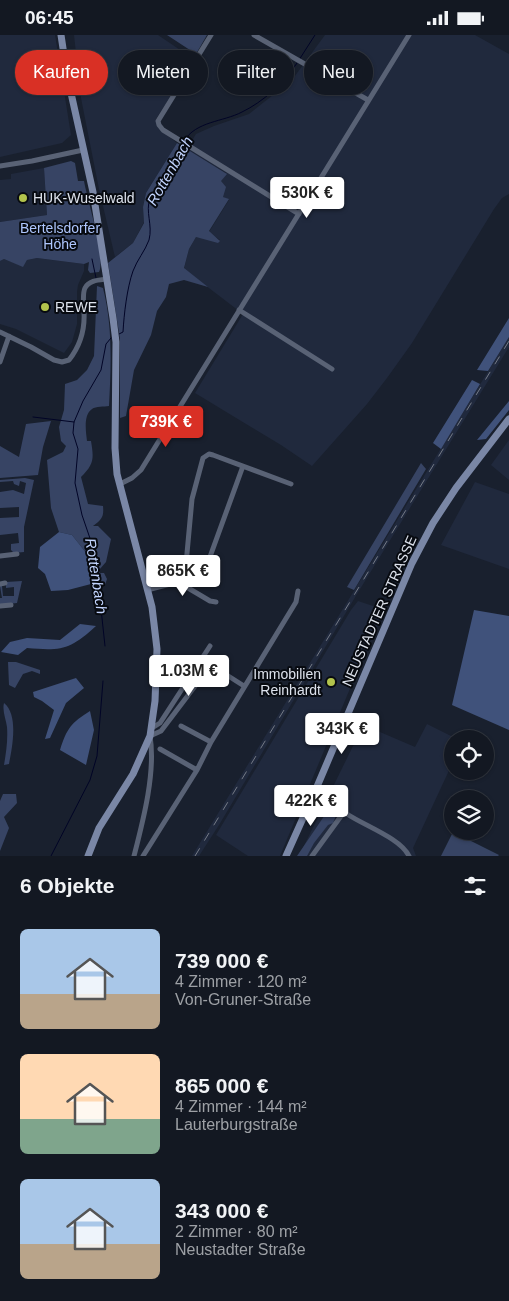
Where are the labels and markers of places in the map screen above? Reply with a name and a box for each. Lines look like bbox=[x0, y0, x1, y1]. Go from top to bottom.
pin: 530K € bbox=[266, 177, 348, 219]
place label: HUK-Wuselwald bbox=[33, 190, 135, 206]
marker: HUK-Wuselwald bbox=[17, 192, 29, 204]
place label: REWE bbox=[55, 299, 97, 315]
marker: REWE bbox=[39, 301, 51, 313]
pin: 739K € bbox=[125, 405, 207, 448]
pin: 865K € bbox=[142, 555, 224, 597]
pin: 1.03M € bbox=[143, 655, 235, 697]
place label: Immobilien Reinhardt bbox=[253, 666, 321, 698]
marker: Immobilien Reinhardt bbox=[325, 676, 337, 688]
pin: 343K € bbox=[301, 713, 383, 755]
pin: 422K € bbox=[270, 785, 352, 827]

